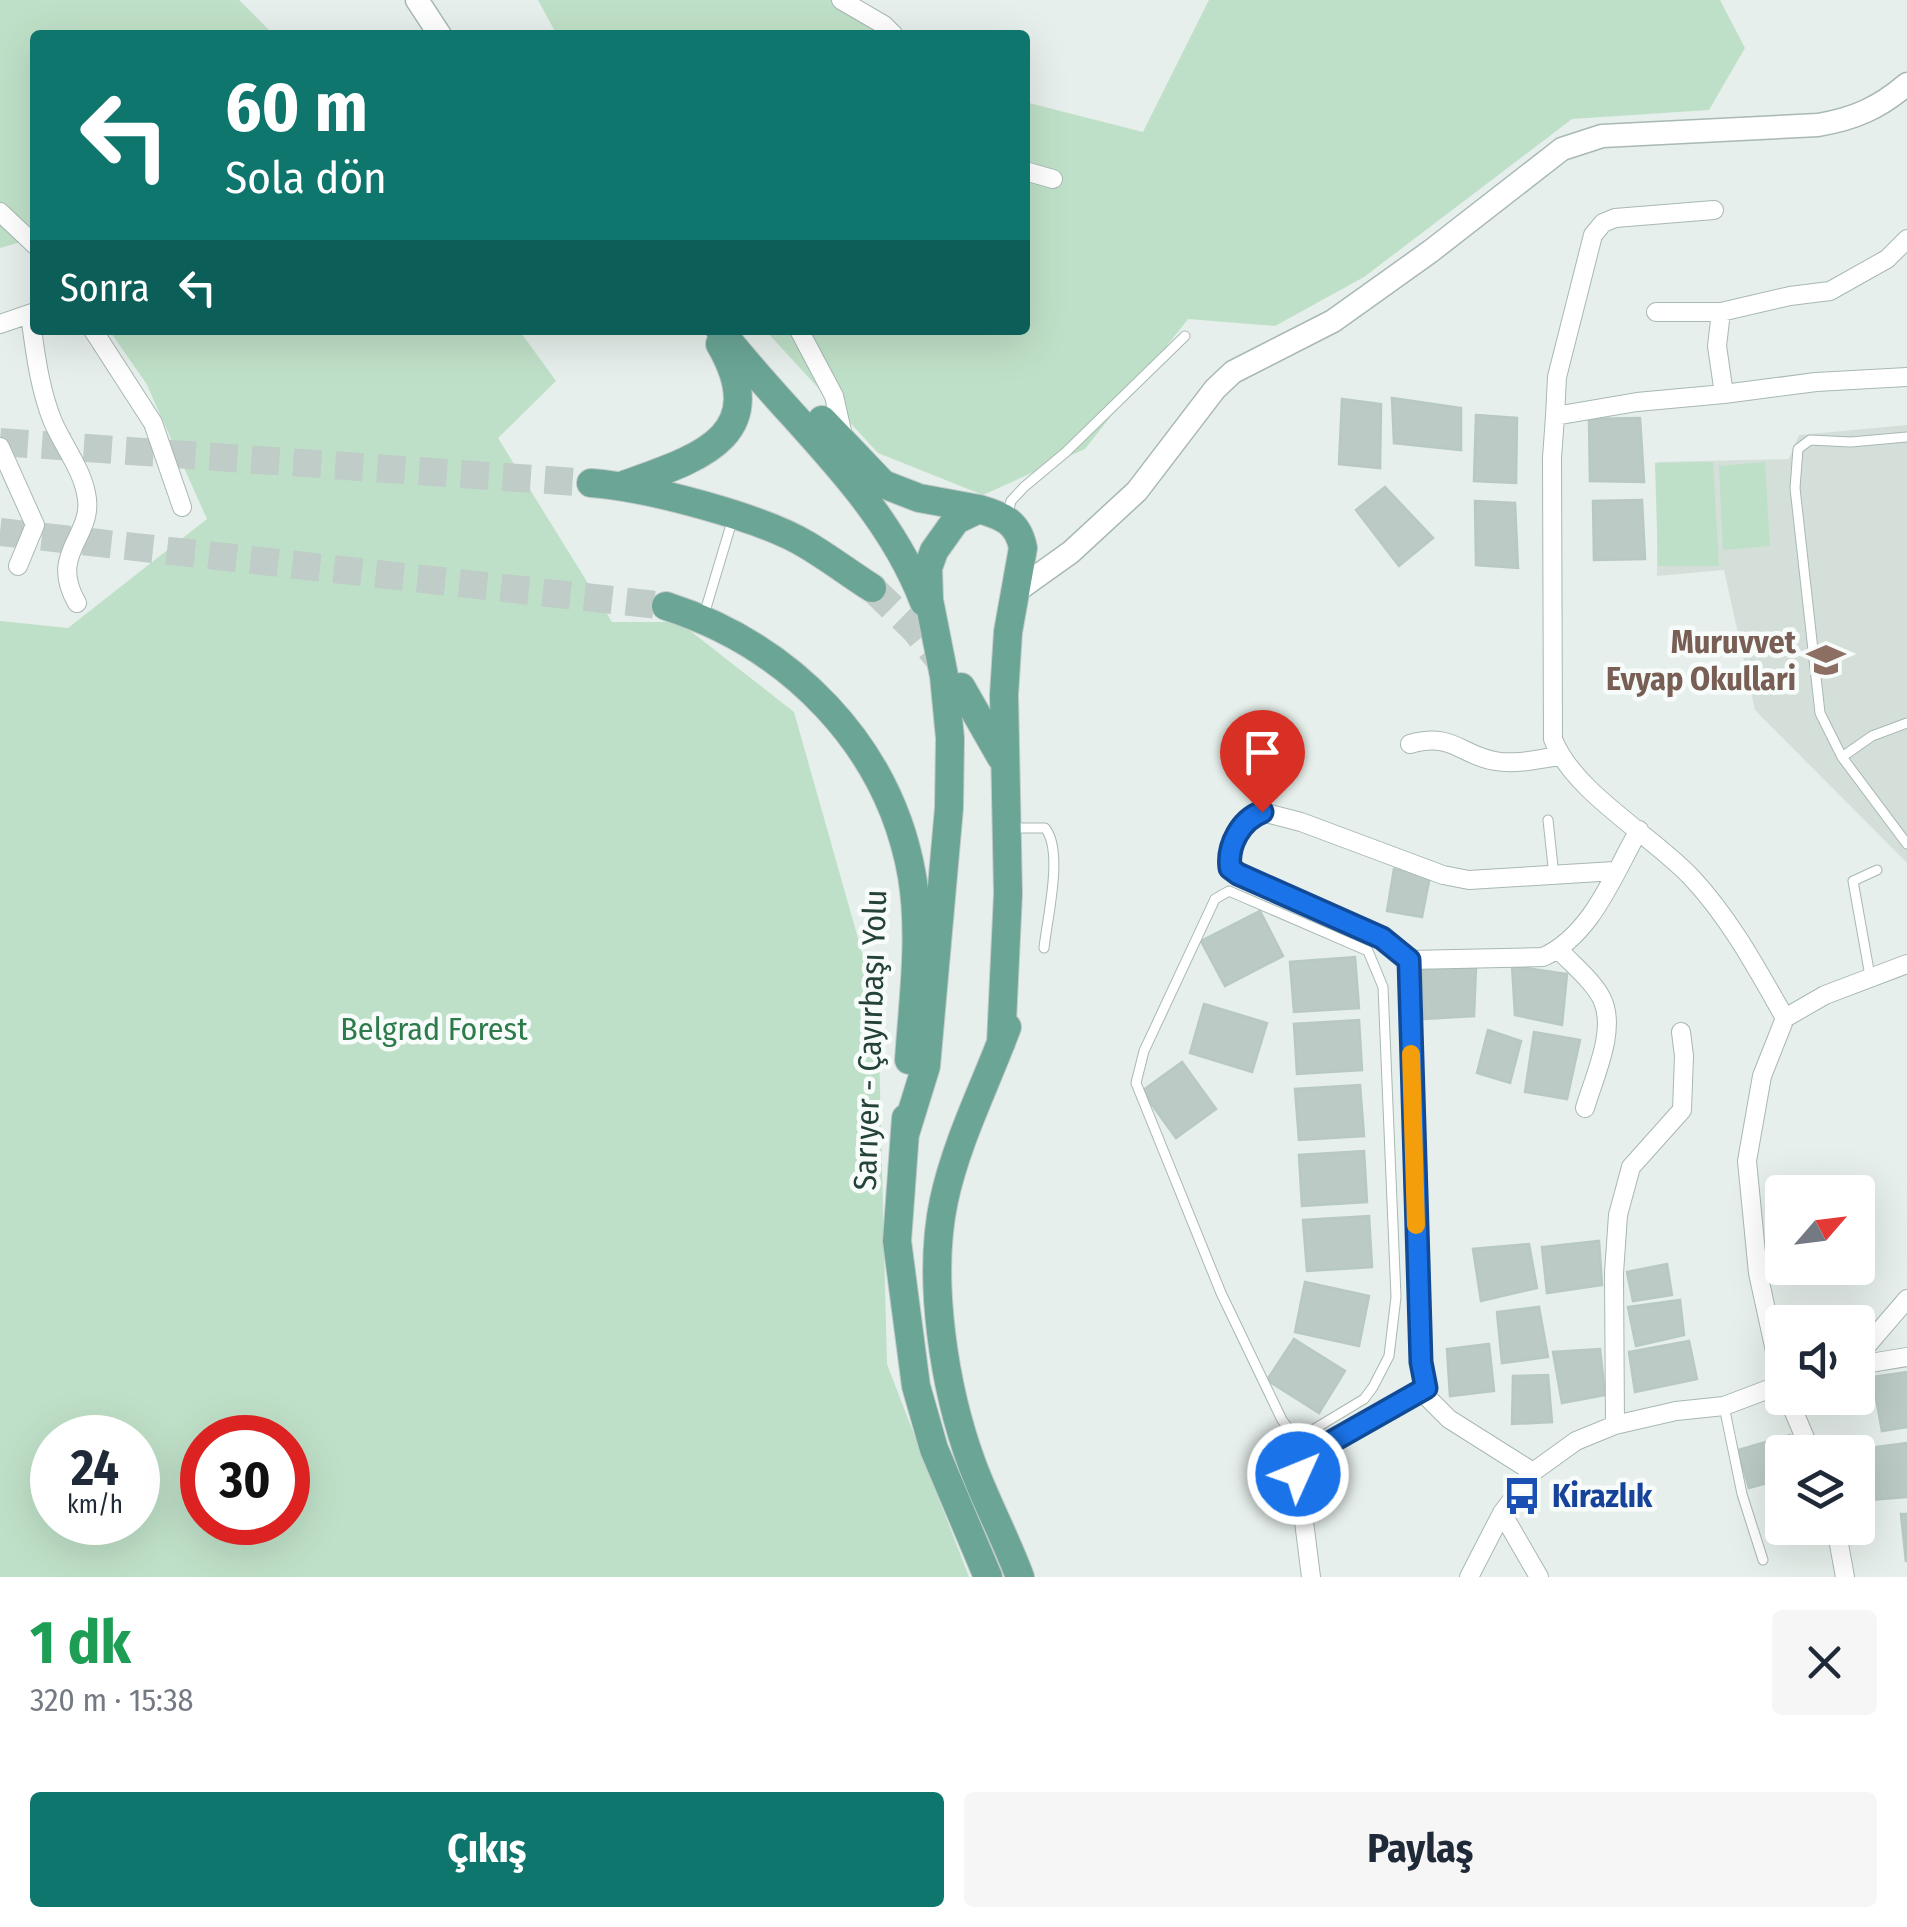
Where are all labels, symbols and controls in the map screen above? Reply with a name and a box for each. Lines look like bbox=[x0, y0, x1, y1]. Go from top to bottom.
text: 60 m bbox=[225, 66, 368, 150]
icon: left bbox=[60, 70, 190, 200]
text: Sola dön bbox=[225, 151, 387, 205]
icon: left bbox=[170, 260, 225, 315]
text: Sonra bbox=[60, 265, 150, 311]
place label: Muruvvet Evyap Okullari bbox=[1606, 623, 1797, 698]
school or university icon: Muruvvet Evyap Okullari bbox=[1805, 639, 1847, 681]
pin bbox=[1220, 710, 1305, 813]
icon: arrive bbox=[1235, 725, 1290, 780]
street label: Sarıyer - Çayırbaşı Yolu bbox=[846, 889, 894, 1191]
park label: Belgrad Forest bbox=[340, 1010, 528, 1048]
north arrow bbox=[1765, 1175, 1875, 1285]
map controls bbox=[1765, 1175, 1875, 1545]
button: sound bbox=[1765, 1305, 1875, 1415]
speed limit sign: 30 bbox=[180, 1415, 310, 1545]
position arrow bbox=[1246, 1422, 1350, 1526]
button: layers bbox=[1765, 1435, 1875, 1545]
text: 24 bbox=[71, 1438, 119, 1498]
bus stop icon: Kirazlık bbox=[1501, 1475, 1543, 1517]
place label: Kirazlık bbox=[1552, 1477, 1653, 1515]
text: km/h bbox=[67, 1490, 123, 1520]
text: 1 dk bbox=[30, 1607, 131, 1679]
button: close bbox=[1772, 1610, 1877, 1715]
text: 320 m · 15:38 bbox=[30, 1681, 194, 1719]
button: Çıkış bbox=[30, 1792, 944, 1907]
button: Paylaş bbox=[964, 1792, 1877, 1907]

